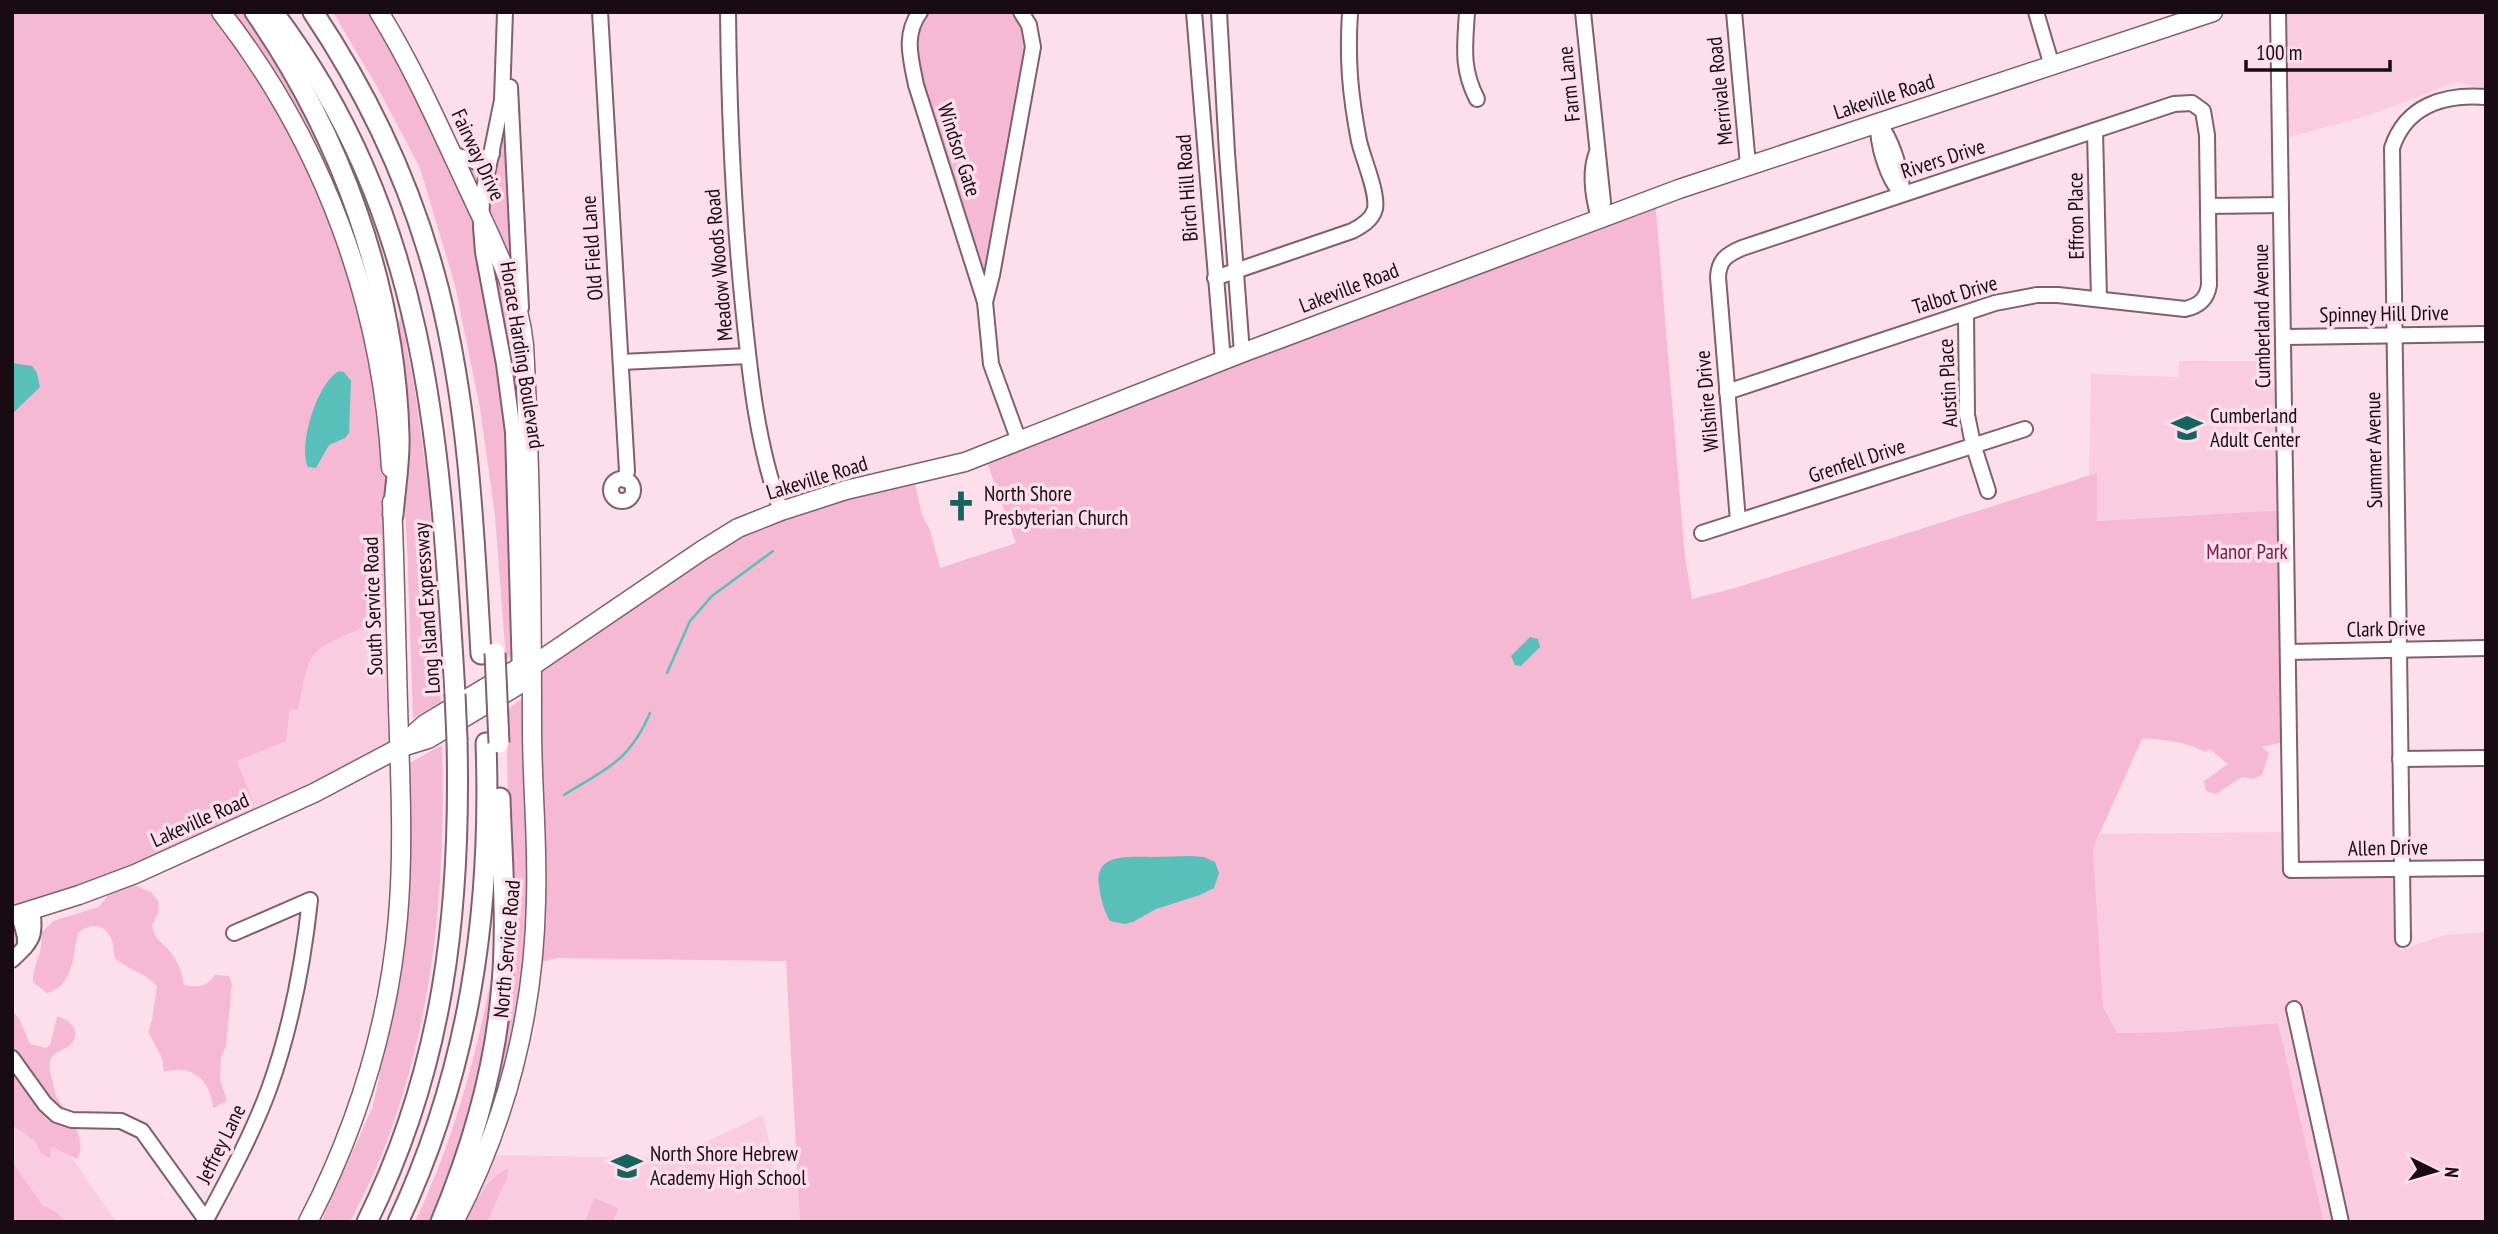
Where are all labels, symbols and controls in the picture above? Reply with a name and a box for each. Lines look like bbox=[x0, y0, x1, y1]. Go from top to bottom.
scale bar bbox=[2246, 28, 2390, 72]
street label: Merrivale Road bbox=[1700, 36, 1739, 146]
text: 100 m bbox=[2256, 39, 2302, 66]
street label: Farm Lane bbox=[1551, 45, 1586, 123]
street label: Lakeville Road bbox=[1830, 68, 1938, 126]
street label: Windsor Gate bbox=[932, 100, 987, 200]
street label: Fairway Drive bbox=[445, 105, 511, 205]
street label: Rivers Drive bbox=[1897, 132, 1988, 185]
street label: Birch Hill Road bbox=[1169, 134, 1204, 242]
street label: Effron Place bbox=[2061, 172, 2090, 260]
street label: Meadow Woods Road bbox=[698, 188, 739, 342]
street label: Old Field Lane bbox=[574, 195, 609, 301]
street label: Cumberland Avenue bbox=[2247, 244, 2276, 388]
street label: Lakeville Road bbox=[1295, 256, 1402, 319]
street label: Horace Harding Boulevard bbox=[494, 259, 551, 450]
street label: Talbot Drive bbox=[1909, 269, 2001, 320]
street label: Spinney Hill Drive bbox=[2319, 299, 2449, 328]
street label: Austin Place bbox=[1932, 338, 1963, 428]
street label: Wilshire Drive bbox=[1689, 349, 1724, 453]
street label: Summer Avenue bbox=[2359, 391, 2388, 509]
place label: Cumberland Adult Center bbox=[2210, 402, 2300, 453]
school or university icon: Cumberland Adult Center bbox=[2170, 411, 2204, 445]
street label: Grenfell Drive bbox=[1805, 432, 1909, 489]
street label: Lakeville Road bbox=[763, 449, 871, 506]
place label: North Shore Presbyterian Church bbox=[984, 480, 1128, 531]
church icon: North Shore Presbyterian Church bbox=[944, 489, 978, 523]
street label: Long Island Expressway bbox=[407, 521, 446, 695]
street label: South Service Road bbox=[357, 536, 388, 676]
park label: Manor Park bbox=[2206, 538, 2288, 565]
street label: Clark Drive bbox=[2346, 614, 2426, 643]
street label: Lakeville Road bbox=[147, 786, 253, 853]
street label: Allen Drive bbox=[2348, 833, 2428, 862]
street label: North Service Road bbox=[487, 879, 526, 1019]
street label: Jeffrey Lane bbox=[189, 1100, 251, 1189]
north arrow bbox=[2400, 1136, 2470, 1206]
place label: North Shore Hebrew Academy High School bbox=[650, 1140, 806, 1191]
school or university icon: North Shore Hebrew Academy High School bbox=[610, 1149, 644, 1183]
text: N bbox=[2440, 1166, 2464, 1179]

